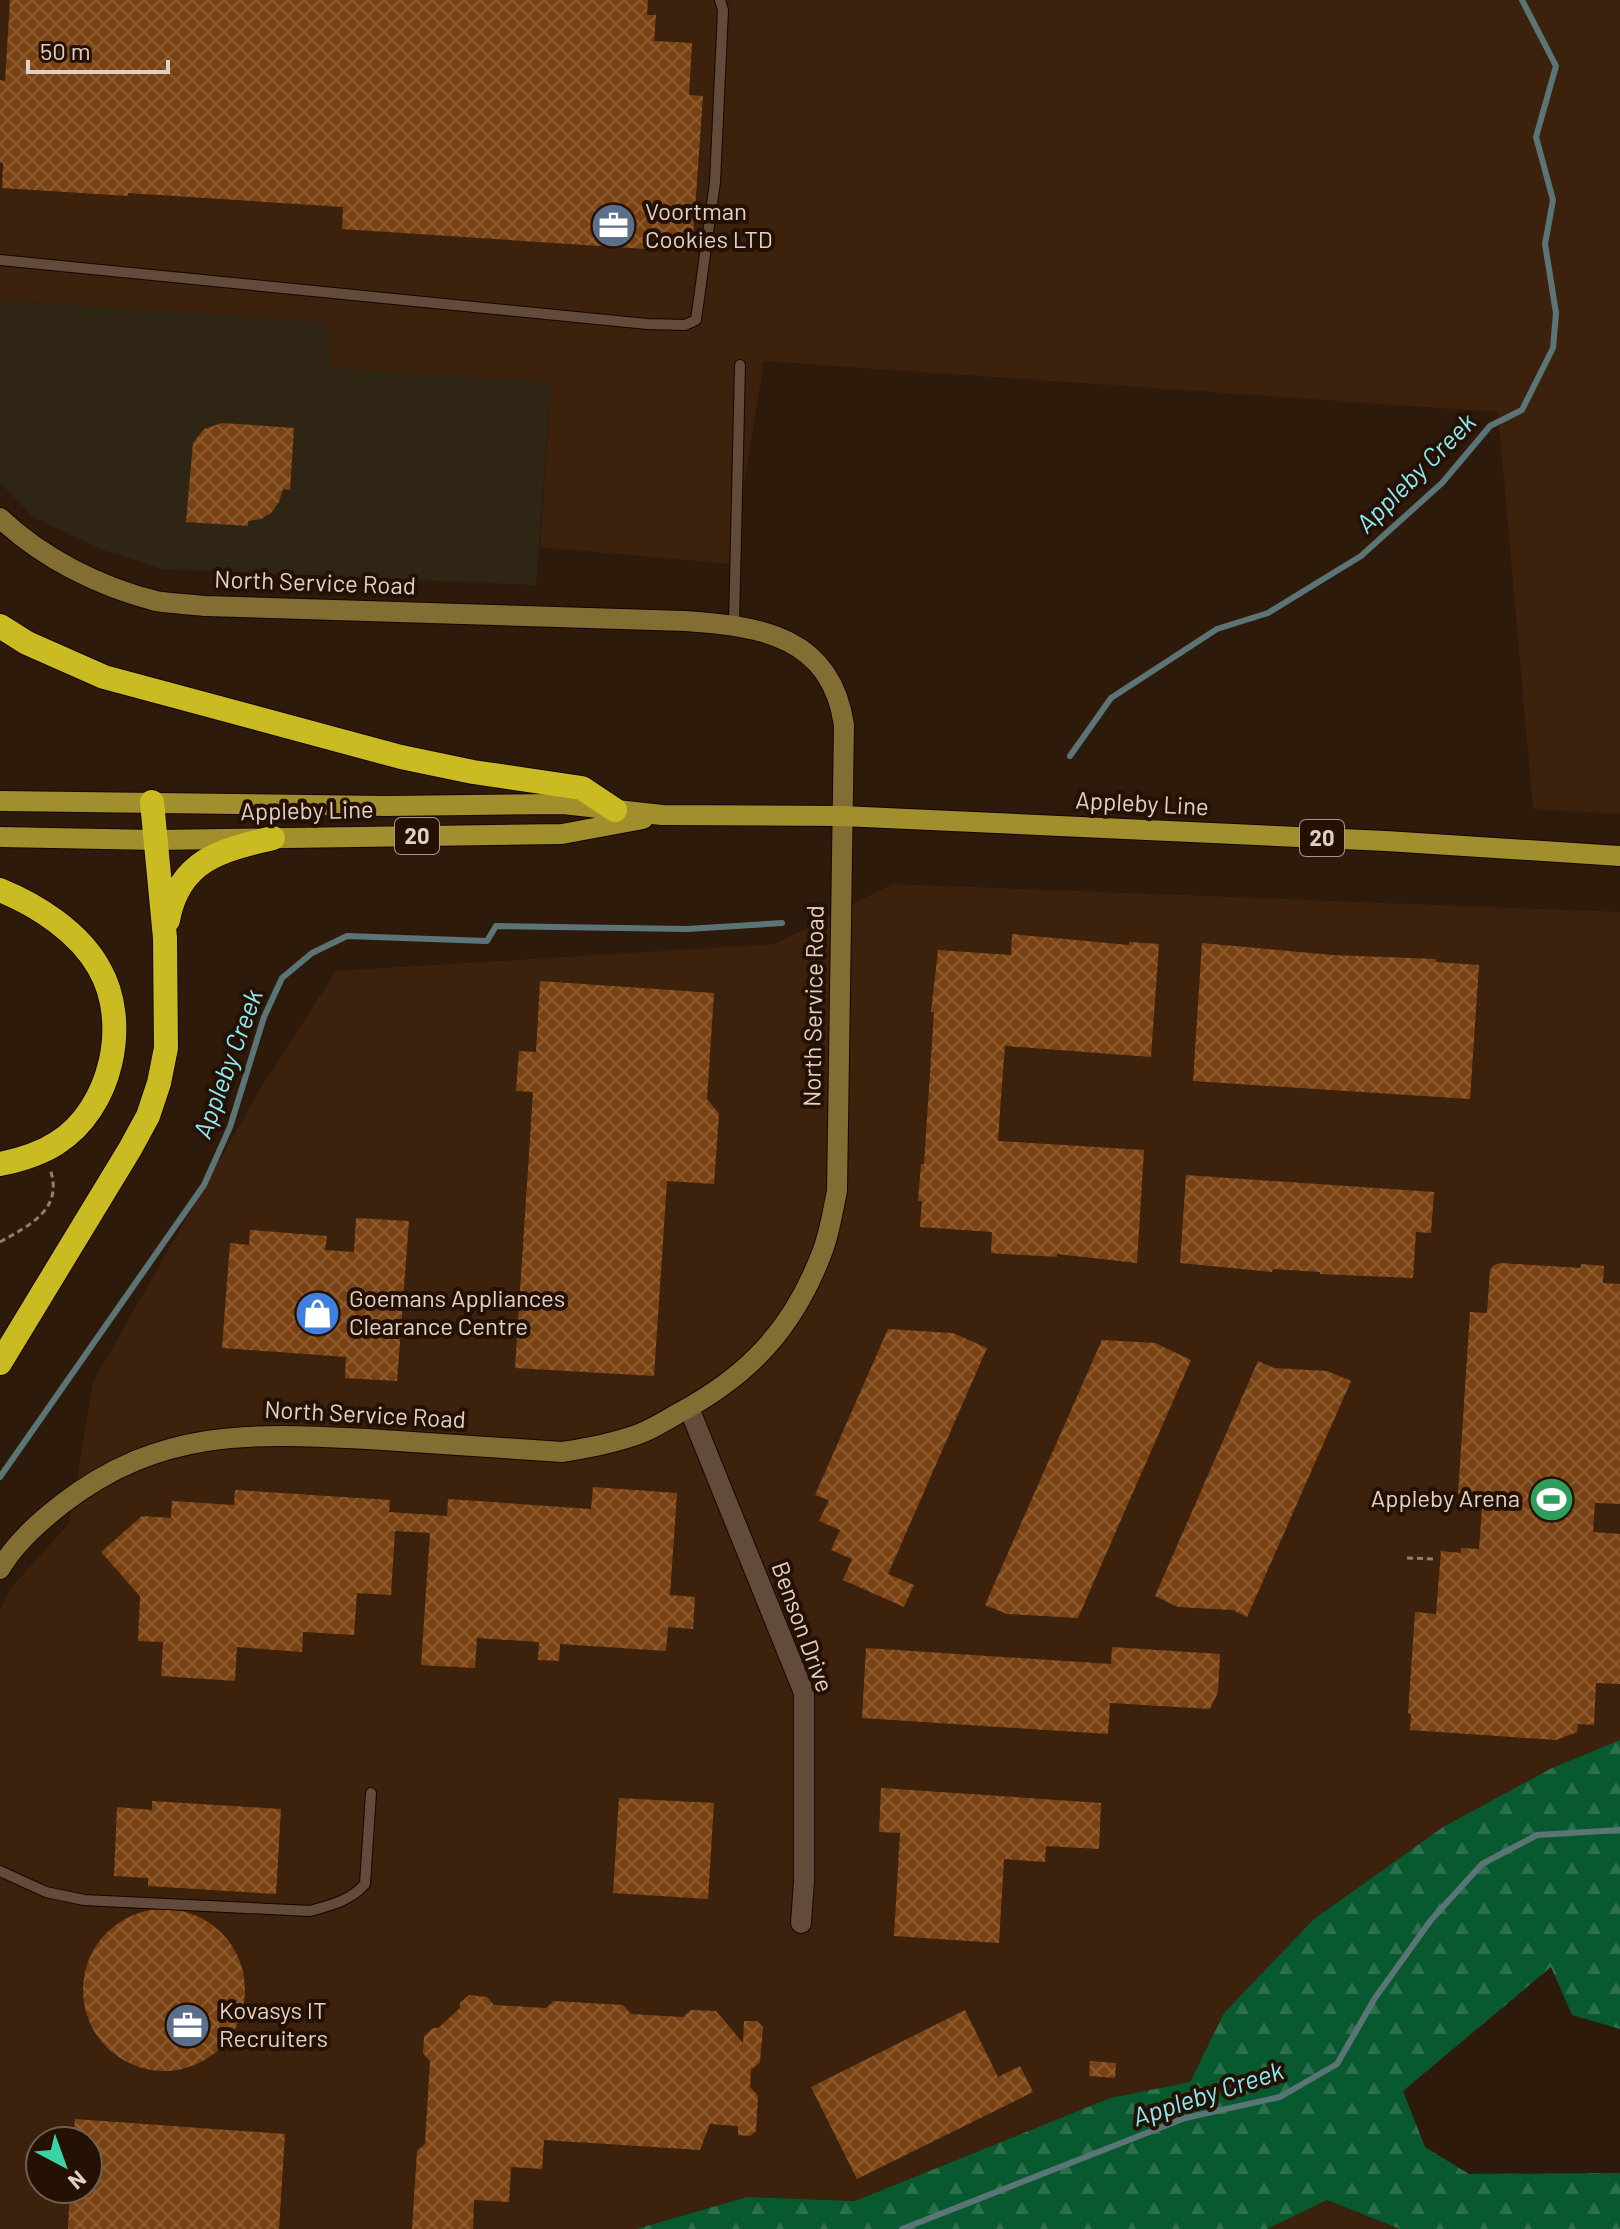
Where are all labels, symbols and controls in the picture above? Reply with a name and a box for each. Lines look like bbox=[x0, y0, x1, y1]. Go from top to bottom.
scale bar bbox=[28, 24, 168, 74]
text: 50 m bbox=[40, 36, 91, 65]
place label: Voortman Cookies LTD bbox=[645, 196, 773, 253]
office icon: Voortman Cookies LTD bbox=[590, 202, 638, 250]
water label: Appleby Creek bbox=[1349, 405, 1481, 538]
street label: North Service Road bbox=[214, 563, 416, 600]
street label: Appleby Line bbox=[1075, 785, 1209, 820]
street label: Appleby Line bbox=[240, 794, 374, 825]
road number: 20 bbox=[395, 818, 439, 854]
road number: 20 bbox=[1300, 820, 1344, 856]
street label: North Service Road bbox=[796, 905, 829, 1107]
water label: Appleby Creek bbox=[185, 984, 268, 1142]
place label: Goemans Appliances Clearance Centre bbox=[349, 1283, 565, 1340]
shop icon: Goemans Appliances Clearance Centre bbox=[294, 1289, 342, 1337]
street label: North Service Road bbox=[264, 1394, 467, 1433]
sports icon: Appleby Arena bbox=[1527, 1475, 1575, 1523]
place label: Appleby Arena bbox=[1371, 1483, 1520, 1512]
street label: Benson Drive bbox=[766, 1557, 840, 1696]
place label: Kovasys IT Recruiters bbox=[219, 1995, 328, 2052]
office icon: Kovasys IT Recruiters bbox=[164, 2001, 212, 2049]
water label: Appleby Creek bbox=[1128, 2054, 1287, 2131]
north arrow bbox=[24, 2125, 104, 2205]
text: N bbox=[64, 2166, 92, 2195]

